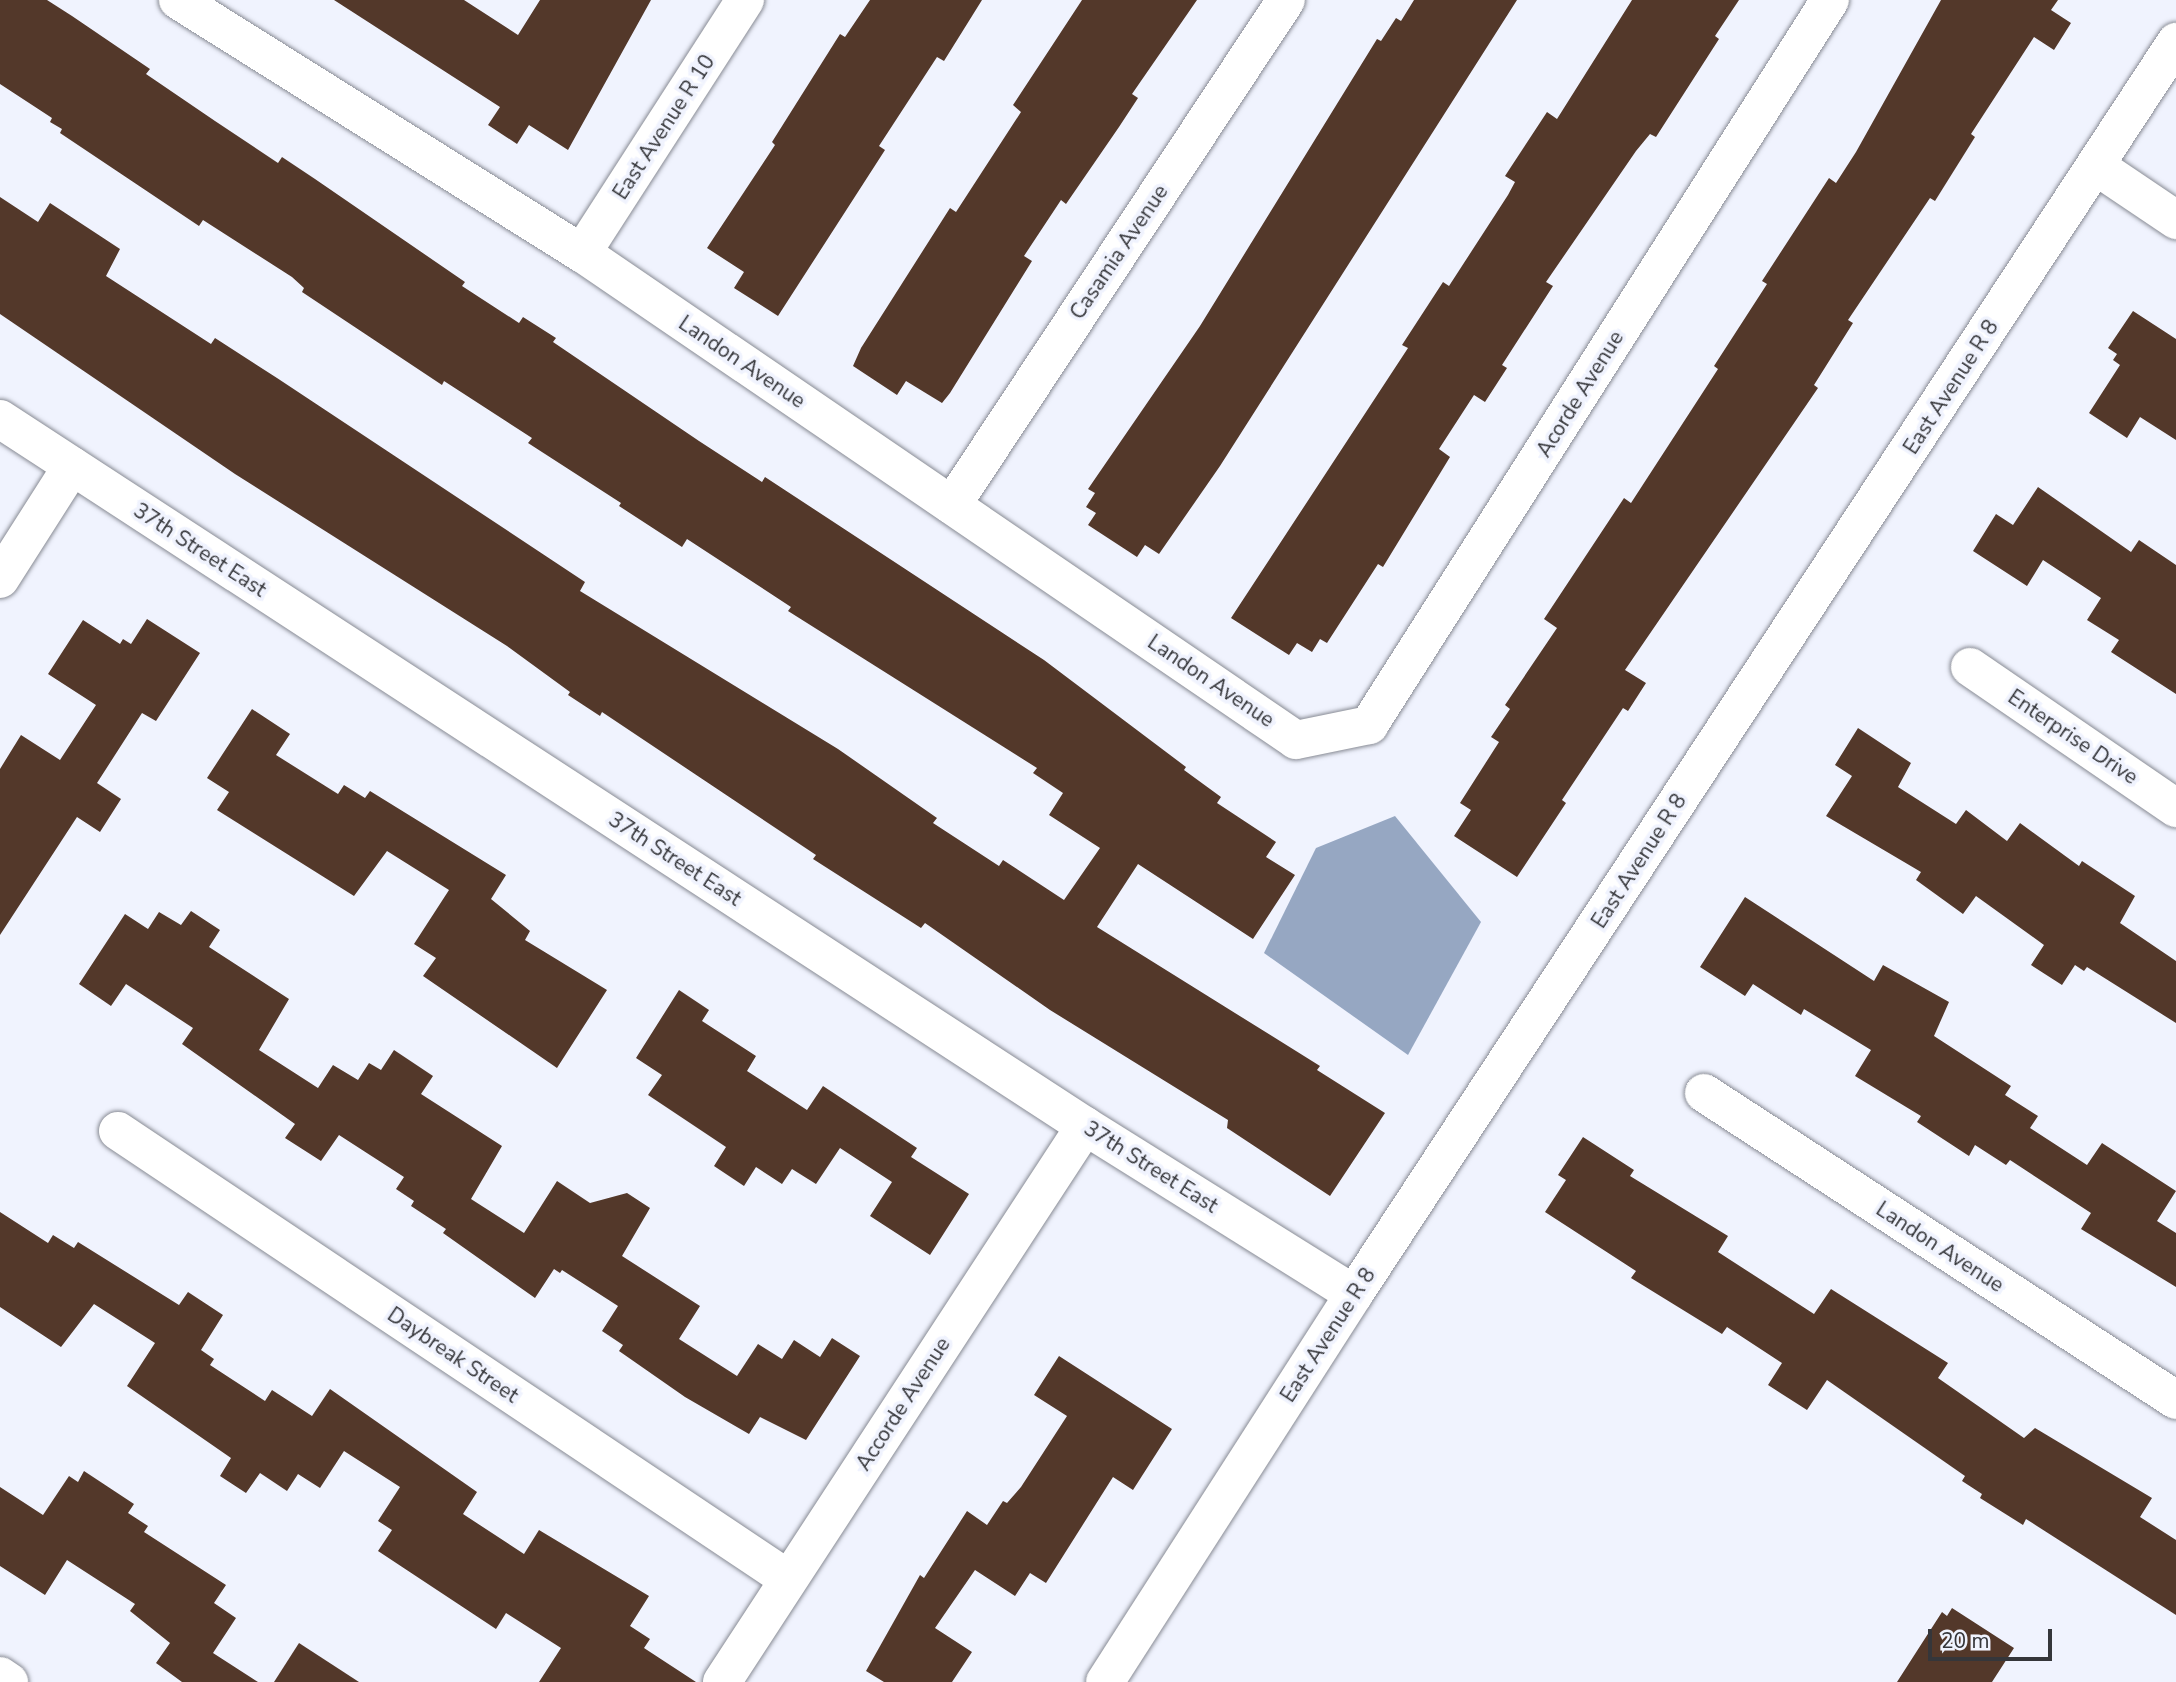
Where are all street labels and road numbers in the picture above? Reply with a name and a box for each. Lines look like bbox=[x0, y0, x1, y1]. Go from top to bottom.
street label: East Avenue R 10 bbox=[608, 50, 720, 204]
street label: Casamia Avenue bbox=[1065, 180, 1173, 324]
street label: Landon Avenue bbox=[674, 310, 810, 414]
street label: East Avenue R 8 bbox=[1898, 315, 2004, 459]
street label: Acorde Avenue bbox=[1531, 326, 1629, 462]
street label: 37th Street East bbox=[129, 498, 271, 602]
street label: Landon Avenue bbox=[1143, 629, 1279, 733]
street label: Enterprise Drive bbox=[2003, 684, 2143, 790]
street label: East Avenue R 8 bbox=[1586, 789, 1692, 933]
street label: 37th Street East bbox=[604, 807, 746, 911]
street label: 37th Street East bbox=[1079, 1116, 1223, 1218]
street label: Landon Avenue bbox=[1871, 1196, 2009, 1298]
street label: East Avenue R 8 bbox=[1275, 1263, 1381, 1407]
street label: Daybreak Street bbox=[383, 1302, 523, 1408]
street label: Accorde Avenue bbox=[851, 1333, 955, 1475]

